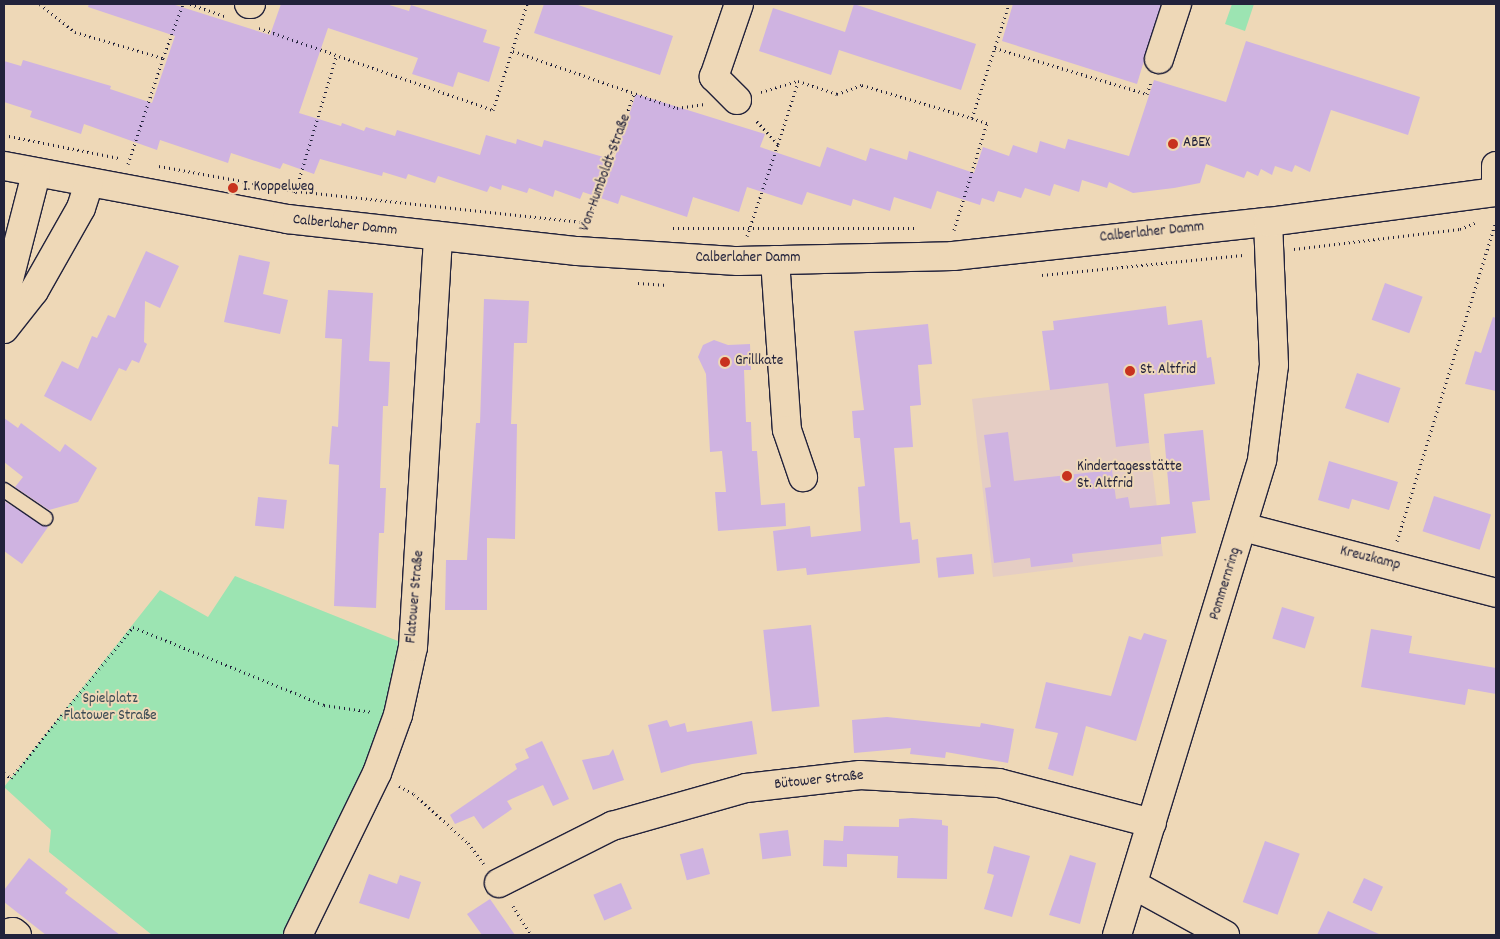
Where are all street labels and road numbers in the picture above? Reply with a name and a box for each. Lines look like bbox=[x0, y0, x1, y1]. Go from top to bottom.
street label: Von-Humboldt-Straße bbox=[576, 112, 636, 234]
street label: Calberlaher Damm bbox=[292, 212, 398, 240]
street label: Calberlaher Damm bbox=[1099, 219, 1205, 247]
street label: Calberlaher Damm bbox=[695, 250, 801, 268]
street label: Kreuzkamp bbox=[1338, 543, 1402, 575]
street label: Pommernring bbox=[1206, 546, 1246, 622]
street label: Flatower Straße bbox=[403, 550, 429, 644]
street label: Bütower Straße bbox=[774, 767, 864, 795]

